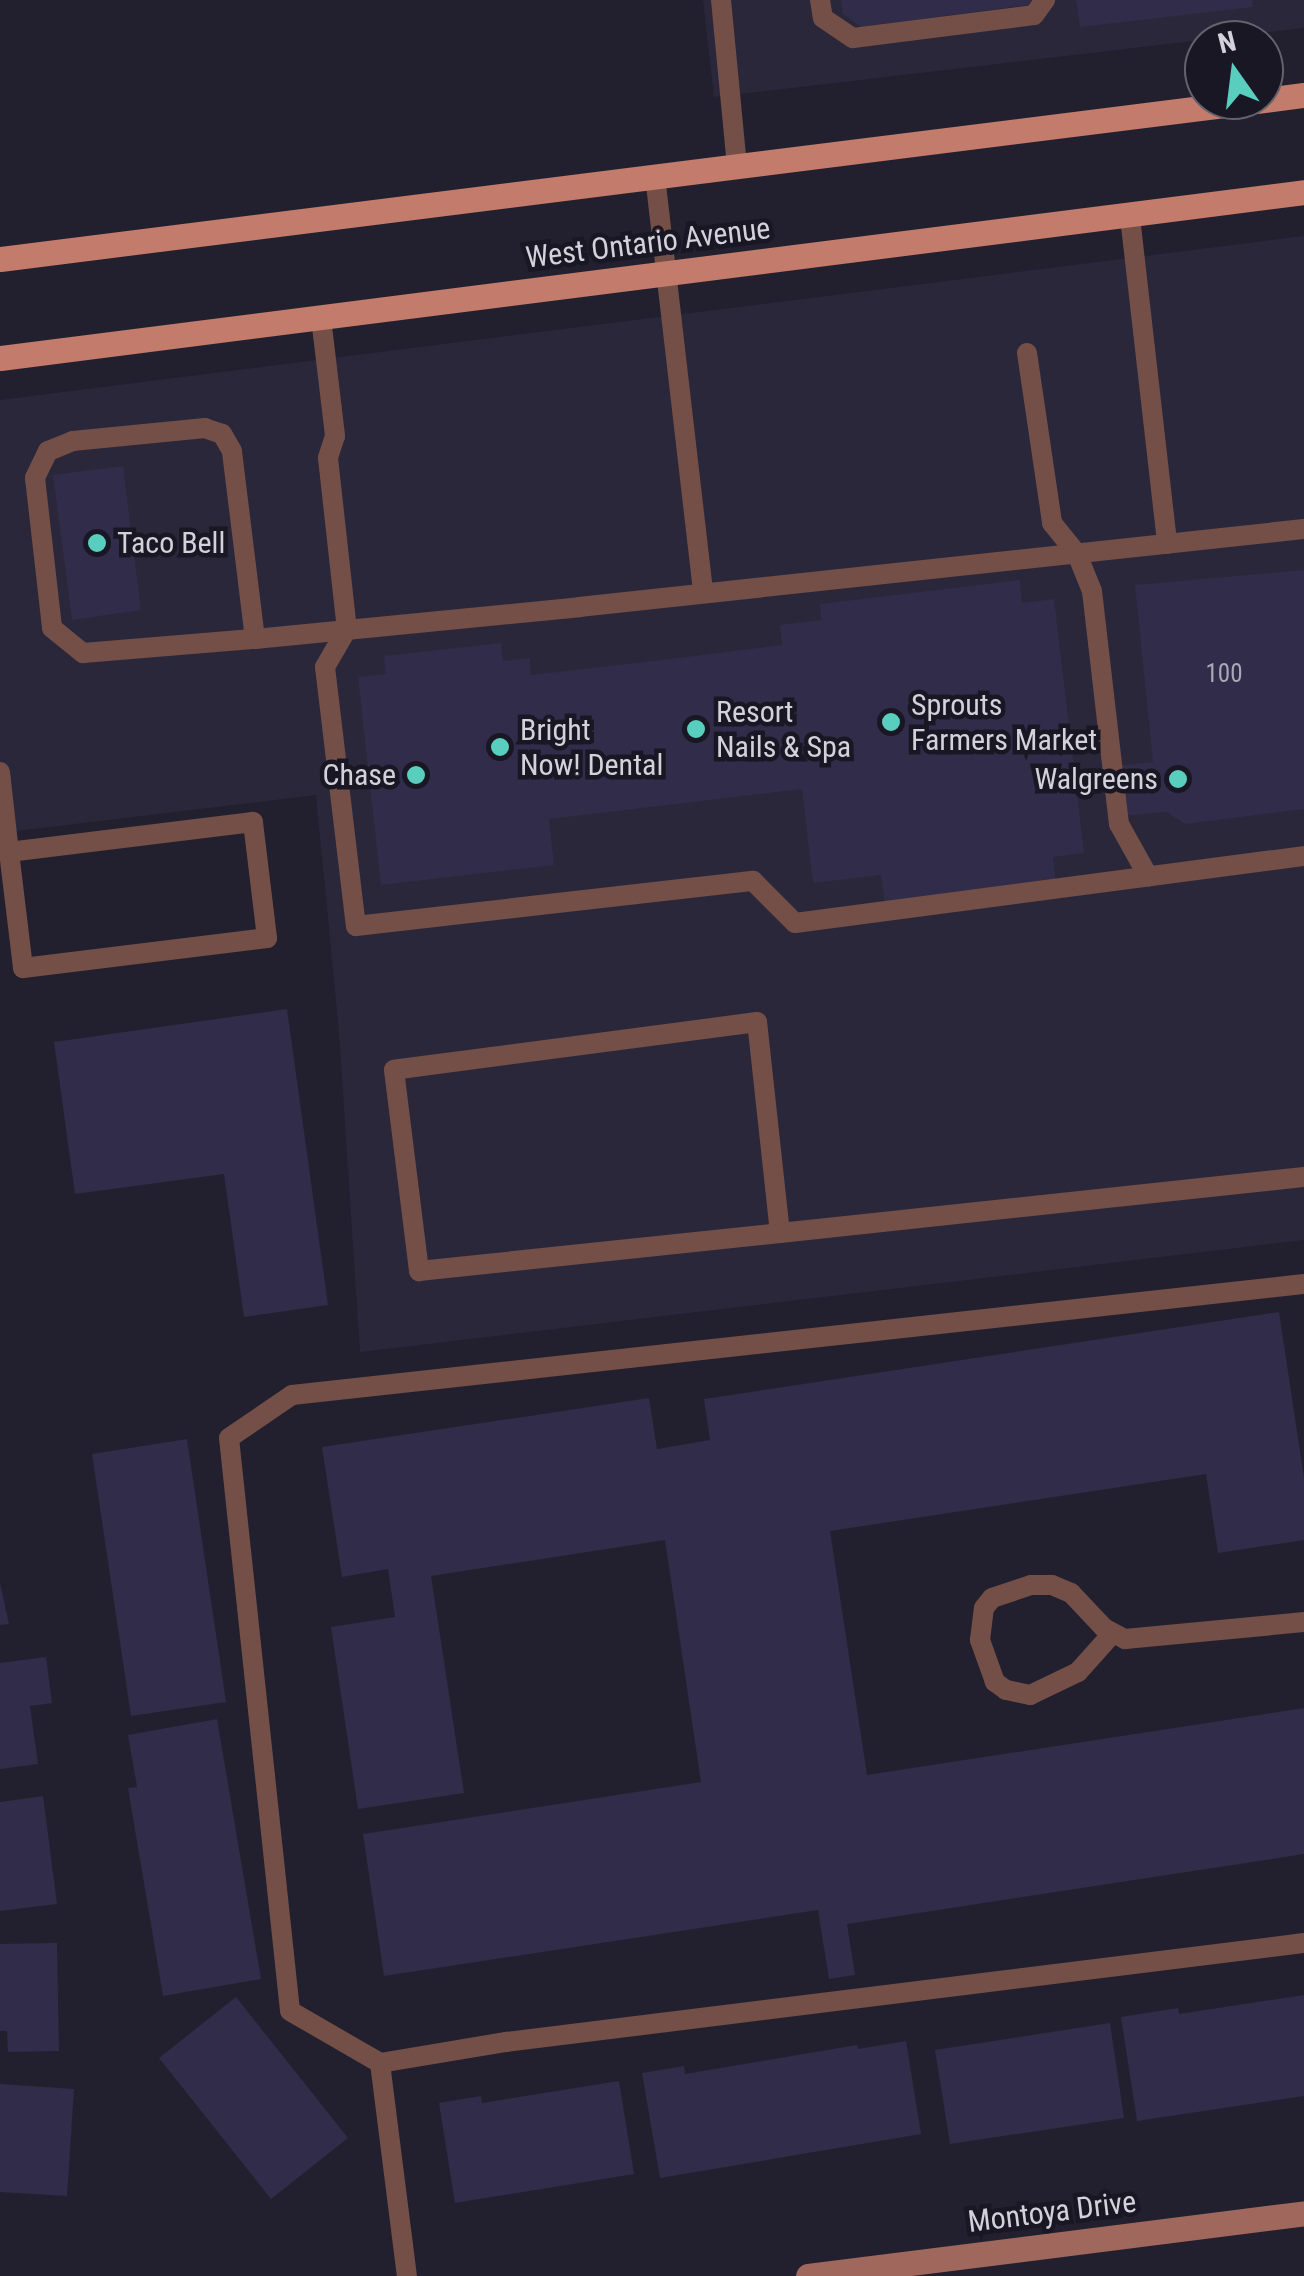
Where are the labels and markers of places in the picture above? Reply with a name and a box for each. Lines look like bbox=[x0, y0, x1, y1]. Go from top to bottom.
place label: Taco Bell bbox=[117, 525, 225, 561]
marker: Taco Bell bbox=[86, 532, 108, 554]
place label: Sprouts Farmers Market bbox=[911, 687, 1097, 758]
place label: Resort Nails & Spa bbox=[716, 694, 851, 764]
marker: Sprouts Farmers Market bbox=[880, 711, 902, 733]
place label: Bright Now! Dental bbox=[520, 712, 663, 782]
marker: Resort Nails & Spa bbox=[685, 718, 707, 740]
marker: Bright Now! Dental bbox=[489, 736, 511, 758]
place label: Chase bbox=[322, 757, 396, 793]
place label: Walgreens bbox=[1034, 761, 1158, 797]
marker: Chase bbox=[405, 764, 427, 786]
marker: Walgreens bbox=[1167, 768, 1189, 790]

